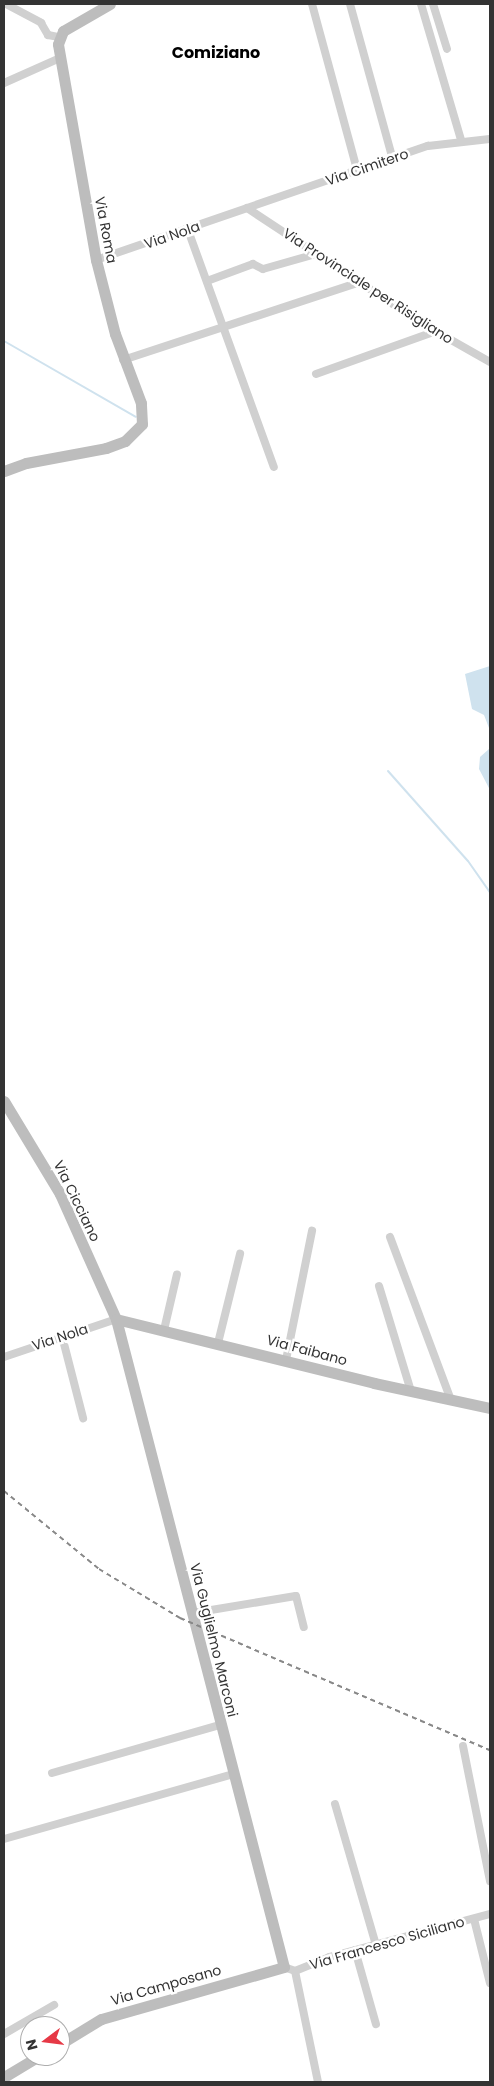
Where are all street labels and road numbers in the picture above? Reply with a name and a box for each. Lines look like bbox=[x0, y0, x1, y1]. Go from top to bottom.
street label: Via Cimitero bbox=[324, 145, 410, 189]
street label: Via Roma bbox=[91, 195, 121, 265]
street label: Via Nola bbox=[142, 218, 202, 252]
street label: Via Provinciale per Risigliano bbox=[280, 225, 456, 347]
street label: Via Cicciano bbox=[50, 1158, 104, 1244]
street label: Via Nola bbox=[30, 1320, 90, 1354]
street label: Via Faibano bbox=[265, 1331, 349, 1369]
street label: Via Guglielmo Marconi bbox=[187, 1561, 241, 1719]
street label: Via Francesco Siciliano bbox=[308, 1913, 466, 1973]
street label: Via Camposano bbox=[109, 1961, 223, 2009]

